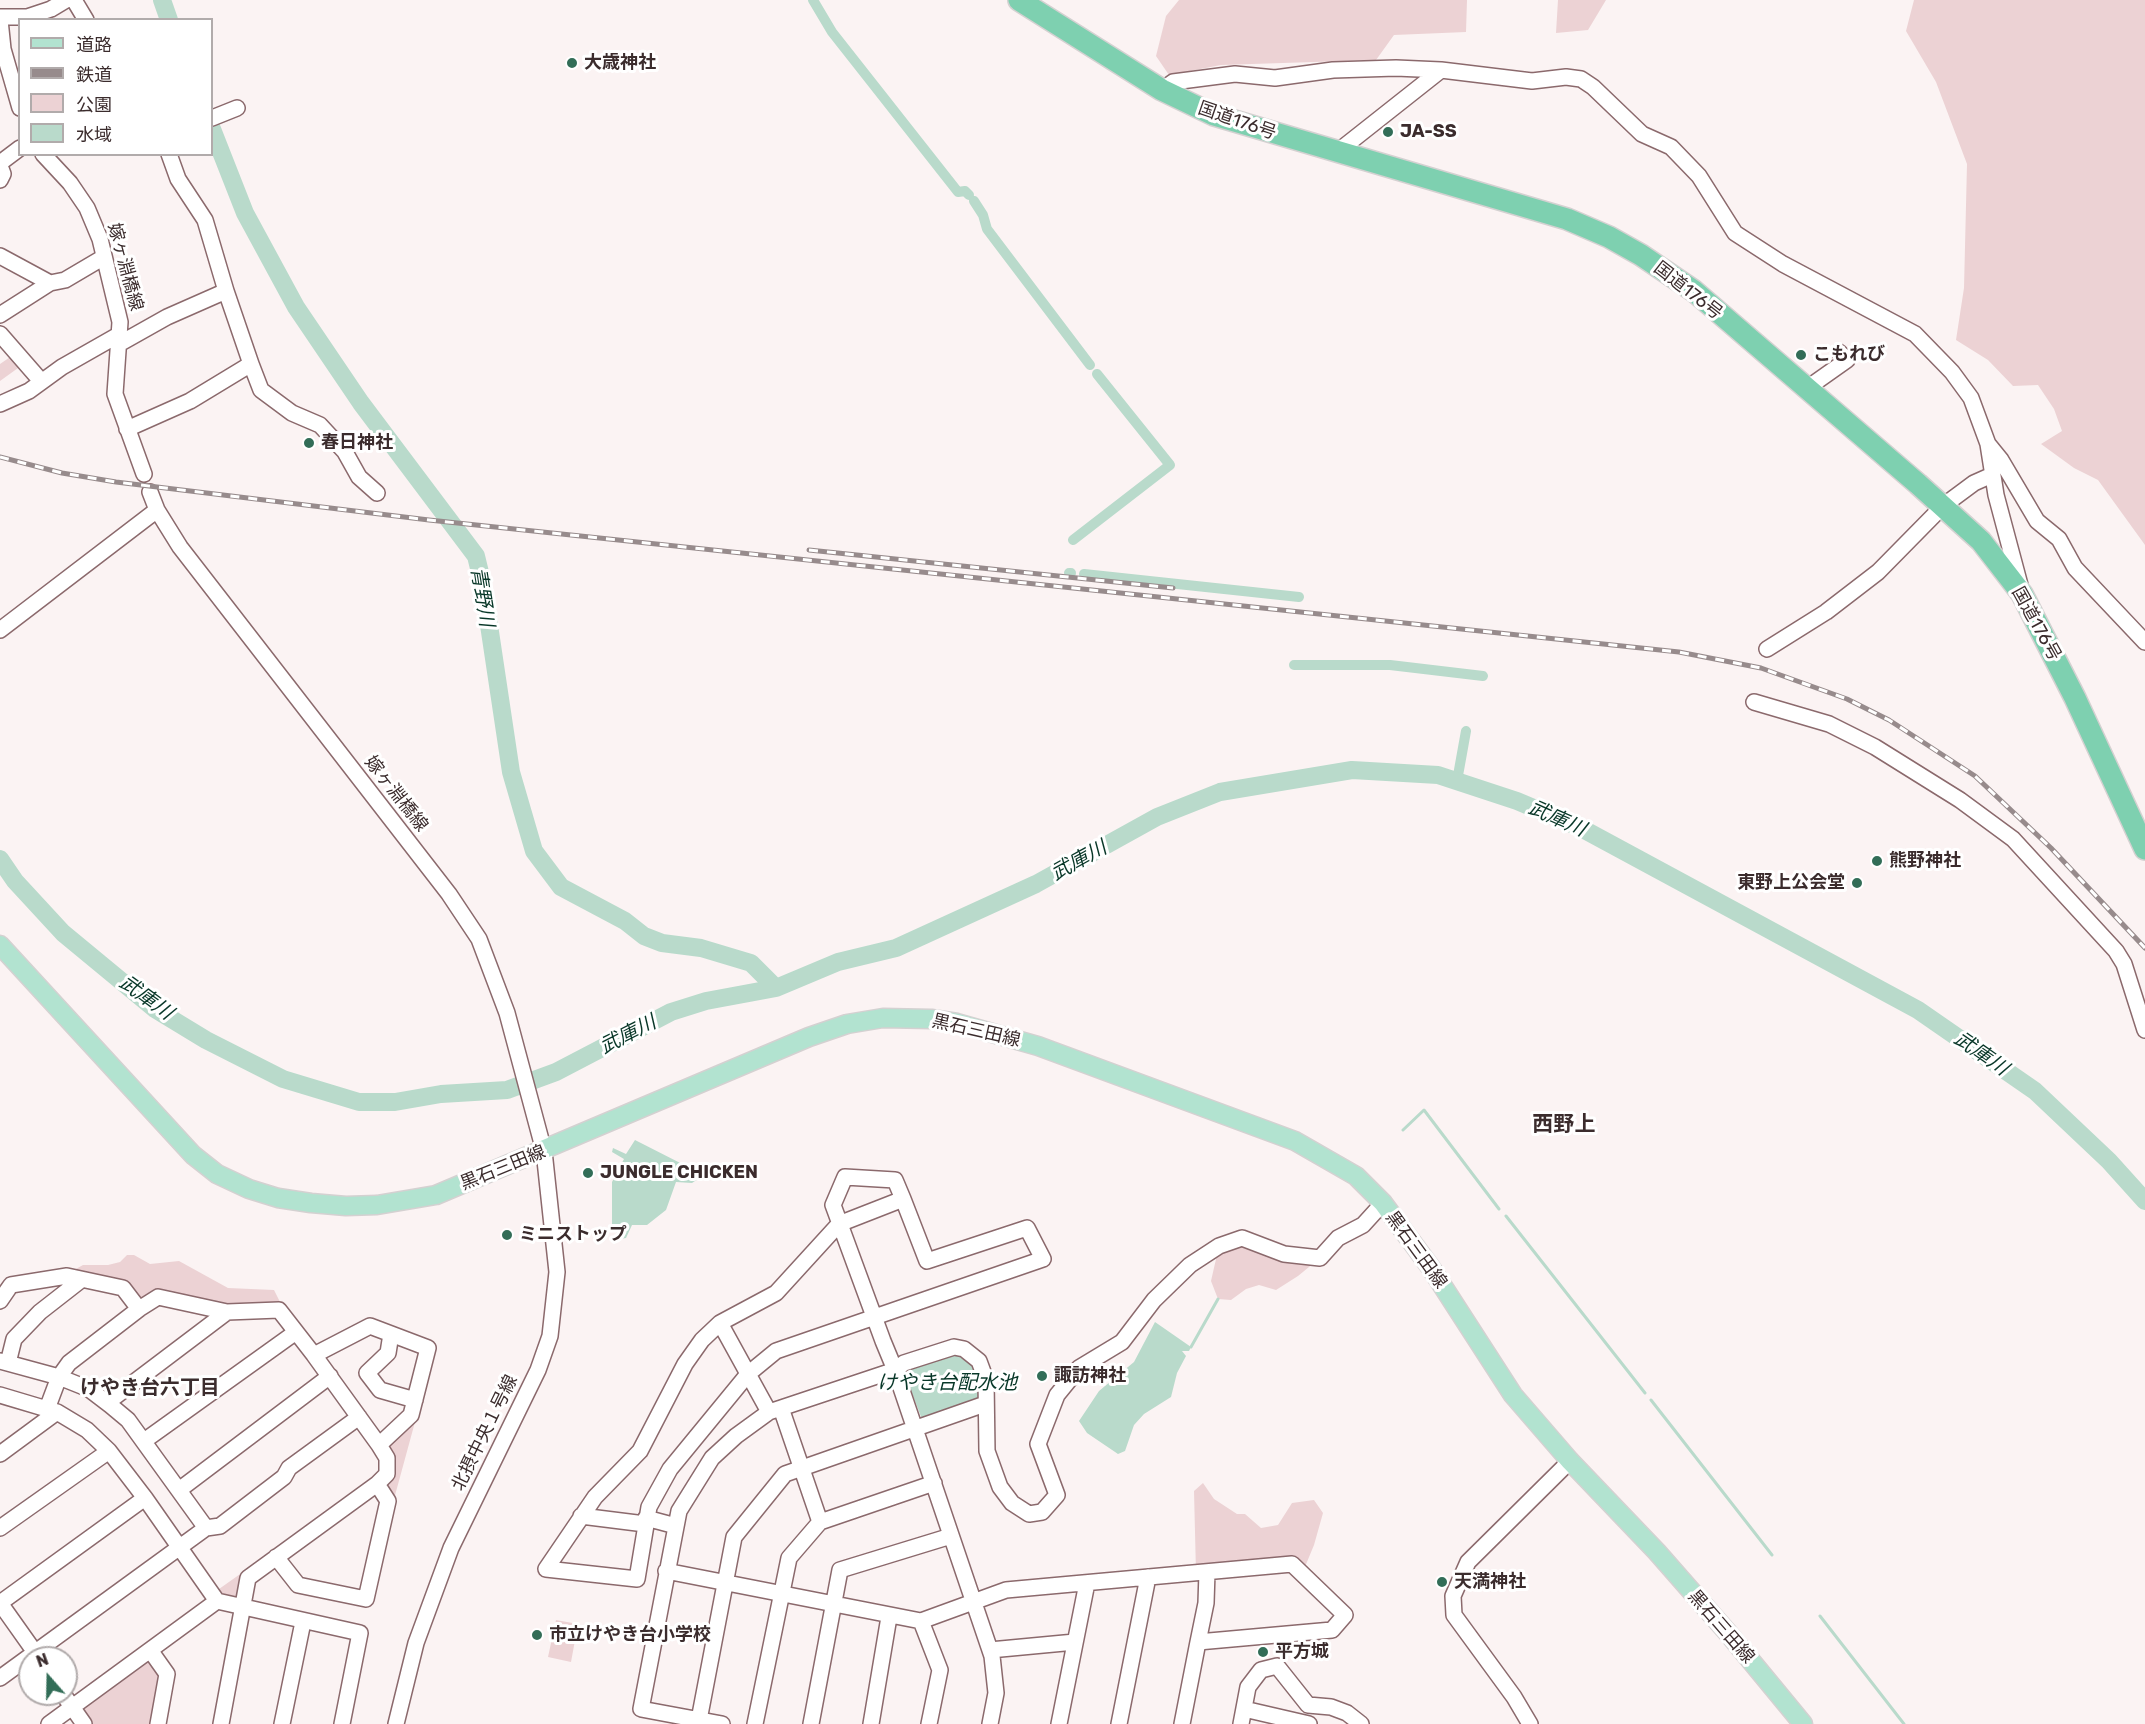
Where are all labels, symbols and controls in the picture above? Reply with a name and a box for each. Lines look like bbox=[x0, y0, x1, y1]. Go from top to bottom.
legend bbox=[18, 18, 213, 156]
text: 道路 bbox=[76, 34, 112, 56]
place label: 大歳神社 bbox=[584, 52, 656, 74]
marker: 大歳神社 bbox=[565, 56, 579, 70]
text: 鉄道 bbox=[76, 64, 112, 86]
text: 公園 bbox=[76, 94, 112, 116]
street label: 国道176号 bbox=[1195, 98, 1279, 144]
place label: JA-SS bbox=[1400, 121, 1457, 143]
text: 水域 bbox=[76, 124, 112, 146]
marker: JA-SS bbox=[1381, 125, 1395, 139]
street label: 嫁ヶ淵橋線 bbox=[103, 221, 147, 313]
street label: 国道176号 bbox=[1649, 257, 1727, 325]
place label: こもれび bbox=[1813, 344, 1885, 366]
marker: こもれび bbox=[1794, 348, 1808, 362]
place label: 春日神社 bbox=[321, 432, 393, 454]
marker: 春日神社 bbox=[302, 436, 316, 450]
water label: 青野川 bbox=[465, 565, 499, 629]
street label: 国道176号 bbox=[2007, 583, 2065, 665]
street label: 嫁ヶ淵橋線 bbox=[360, 752, 432, 836]
water label: 武庫川 bbox=[1525, 796, 1589, 842]
water label: 武庫川 bbox=[1047, 836, 1111, 886]
place label: 熊野神社 bbox=[1889, 850, 1961, 872]
marker: 熊野神社 bbox=[1870, 854, 1884, 868]
place label: 東野上公会堂 bbox=[1737, 872, 1845, 894]
marker: 東野上公会堂 bbox=[1850, 876, 1864, 890]
water label: 武庫川 bbox=[115, 971, 177, 1025]
street label: 黒石三田線 bbox=[930, 1010, 1022, 1052]
water label: 武庫川 bbox=[596, 1011, 660, 1059]
water label: 武庫川 bbox=[1950, 1027, 2012, 1081]
district label: 西野上 bbox=[1533, 1112, 1595, 1138]
street label: 黒石三田線 bbox=[457, 1141, 549, 1195]
place label: JUNGLE CHICKEN bbox=[600, 1162, 758, 1184]
marker: JUNGLE CHICKEN bbox=[581, 1166, 595, 1180]
street label: 黒石三田線 bbox=[1381, 1207, 1451, 1293]
place label: ミニストップ bbox=[519, 1224, 627, 1246]
marker: ミニストップ bbox=[500, 1228, 514, 1242]
place label: 諏訪神社 bbox=[1054, 1365, 1126, 1387]
marker: 諏訪神社 bbox=[1035, 1369, 1049, 1383]
water label: けやき台配水池 bbox=[877, 1371, 1017, 1395]
street label: 北摂中央１号線 bbox=[448, 1372, 522, 1494]
district label: けやき台六丁目 bbox=[80, 1376, 220, 1400]
place label: 天満神社 bbox=[1454, 1571, 1526, 1593]
marker: 天満神社 bbox=[1435, 1575, 1449, 1589]
street label: 黒石三田線 bbox=[1683, 1586, 1759, 1668]
place label: 市立けやき台小学校 bbox=[549, 1624, 711, 1646]
marker: 市立けやき台小学校 bbox=[530, 1628, 544, 1642]
place label: 平方城 bbox=[1275, 1641, 1329, 1663]
marker: 平方城 bbox=[1256, 1645, 1270, 1659]
north arrow bbox=[18, 1646, 78, 1706]
text: N bbox=[34, 1650, 51, 1671]

